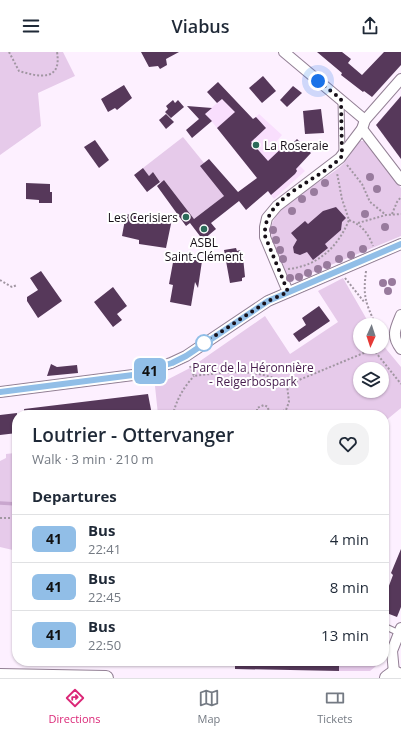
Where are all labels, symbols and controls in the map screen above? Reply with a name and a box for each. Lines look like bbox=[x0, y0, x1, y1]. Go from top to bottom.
text: Viabus bbox=[171, 14, 230, 38]
icon: menu bbox=[20, 15, 42, 37]
icon: share bbox=[359, 15, 381, 37]
your location bbox=[308, 71, 328, 91]
place label: La Roseraie bbox=[264, 137, 329, 154]
marker: La Roseraie bbox=[251, 140, 261, 150]
place label: Les Cerisiers bbox=[108, 209, 178, 226]
marker: Les Cerisiers bbox=[181, 212, 191, 222]
marker: ASBL Saint-Clément bbox=[199, 224, 209, 234]
place label: ASBL Saint-Clément bbox=[165, 234, 243, 265]
north arrow bbox=[353, 318, 389, 354]
map controls bbox=[353, 318, 389, 398]
unlabelled marker bbox=[195, 334, 213, 352]
line badge: 41 bbox=[132, 358, 168, 384]
park label: Parc de la Héronnière - Reigerbospark bbox=[192, 359, 314, 390]
text: 41 bbox=[142, 361, 158, 380]
button: layers bbox=[353, 362, 389, 398]
text: Loutrier - Ottervanger bbox=[32, 422, 234, 448]
button: heart bbox=[327, 423, 369, 465]
text: Walk · 3 min · 210 m bbox=[32, 450, 154, 468]
text: Departures bbox=[32, 486, 117, 506]
text: Bus bbox=[88, 520, 115, 540]
text: 41 bbox=[46, 529, 62, 548]
text: 4 min bbox=[330, 529, 369, 549]
text: 22:41 bbox=[88, 540, 121, 558]
text: Bus bbox=[88, 568, 115, 588]
text: 41 bbox=[46, 577, 62, 596]
text: 8 min bbox=[330, 577, 369, 597]
text: 22:45 bbox=[88, 588, 121, 606]
text: Bus bbox=[88, 616, 115, 636]
text: 41 bbox=[46, 625, 62, 644]
text: 13 min bbox=[321, 625, 369, 645]
text: 22:50 bbox=[88, 636, 121, 654]
tab: Directions bbox=[49, 687, 101, 726]
tab: Map bbox=[198, 687, 220, 726]
tab: Tickets bbox=[317, 687, 353, 726]

